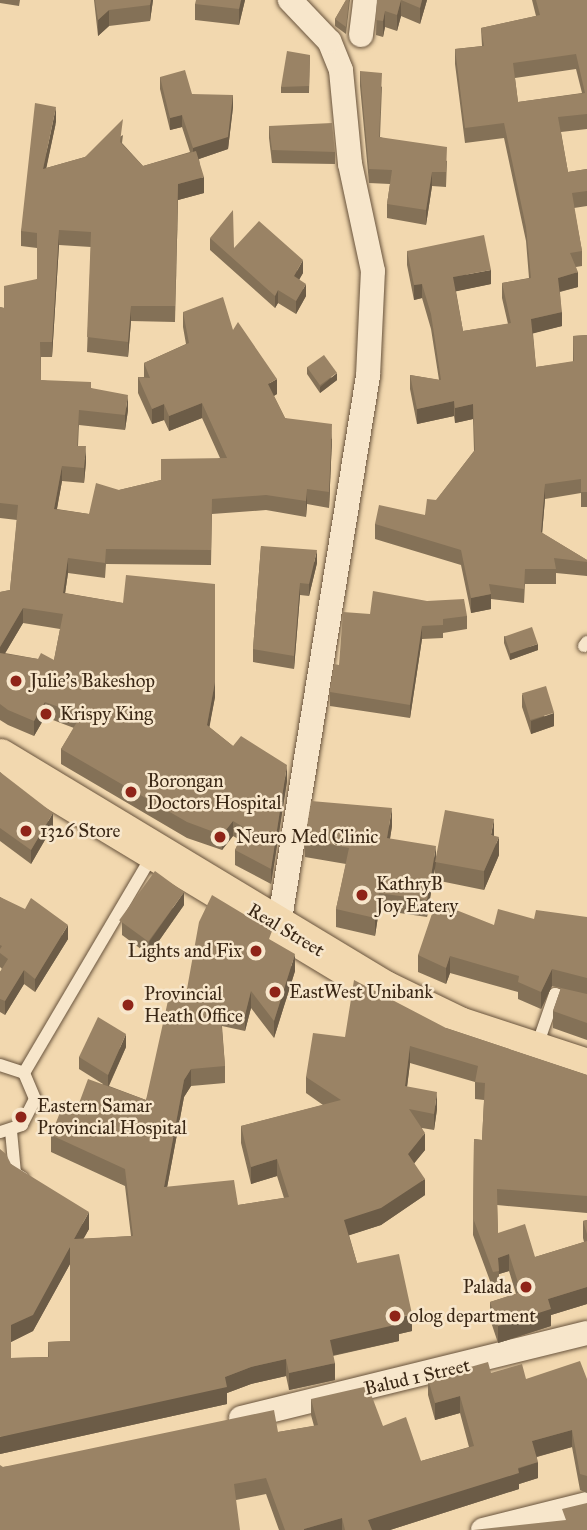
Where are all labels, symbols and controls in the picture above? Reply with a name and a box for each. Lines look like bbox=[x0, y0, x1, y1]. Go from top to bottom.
place label: Julie's Bakeshop bbox=[30, 670, 155, 692]
marker: Julie's Bakeshop bbox=[8, 673, 24, 689]
place label: Krispy King bbox=[60, 703, 153, 725]
marker: Krispy King bbox=[38, 706, 54, 722]
place label: Borongan Doctors Hospital bbox=[147, 770, 282, 814]
marker: Borongan Doctors Hospital bbox=[121, 782, 141, 802]
place label: 1326 Store bbox=[40, 820, 121, 842]
marker: 1326 Store bbox=[18, 823, 34, 839]
place label: Neuro Med Clinic bbox=[236, 826, 378, 848]
marker: Neuro Med Clinic bbox=[210, 827, 230, 847]
place label: KathryB Joy Eatery bbox=[376, 873, 458, 917]
marker: KathryB Joy Eatery bbox=[354, 887, 370, 903]
street label: Real Street bbox=[243, 898, 329, 962]
place label: Lights and Fix bbox=[128, 940, 242, 962]
marker: Lights and Fix bbox=[248, 943, 264, 959]
place label: EastWest Unibank bbox=[289, 981, 433, 1003]
place label: Provincial Heath Office bbox=[144, 983, 243, 1027]
marker: EastWest Unibank bbox=[267, 984, 283, 1000]
marker: Provincial Heath Office bbox=[118, 995, 138, 1015]
place label: Eastern Samar Provincial Hospital bbox=[37, 1095, 187, 1139]
marker: Eastern Samar Provincial Hospital bbox=[11, 1107, 31, 1127]
place label: Palada bbox=[463, 1276, 512, 1298]
marker: Palada bbox=[518, 1279, 534, 1295]
place label: olog department bbox=[409, 1305, 536, 1327]
marker: olog department bbox=[387, 1308, 403, 1324]
street label: Balud 1 Street bbox=[362, 1354, 472, 1400]

